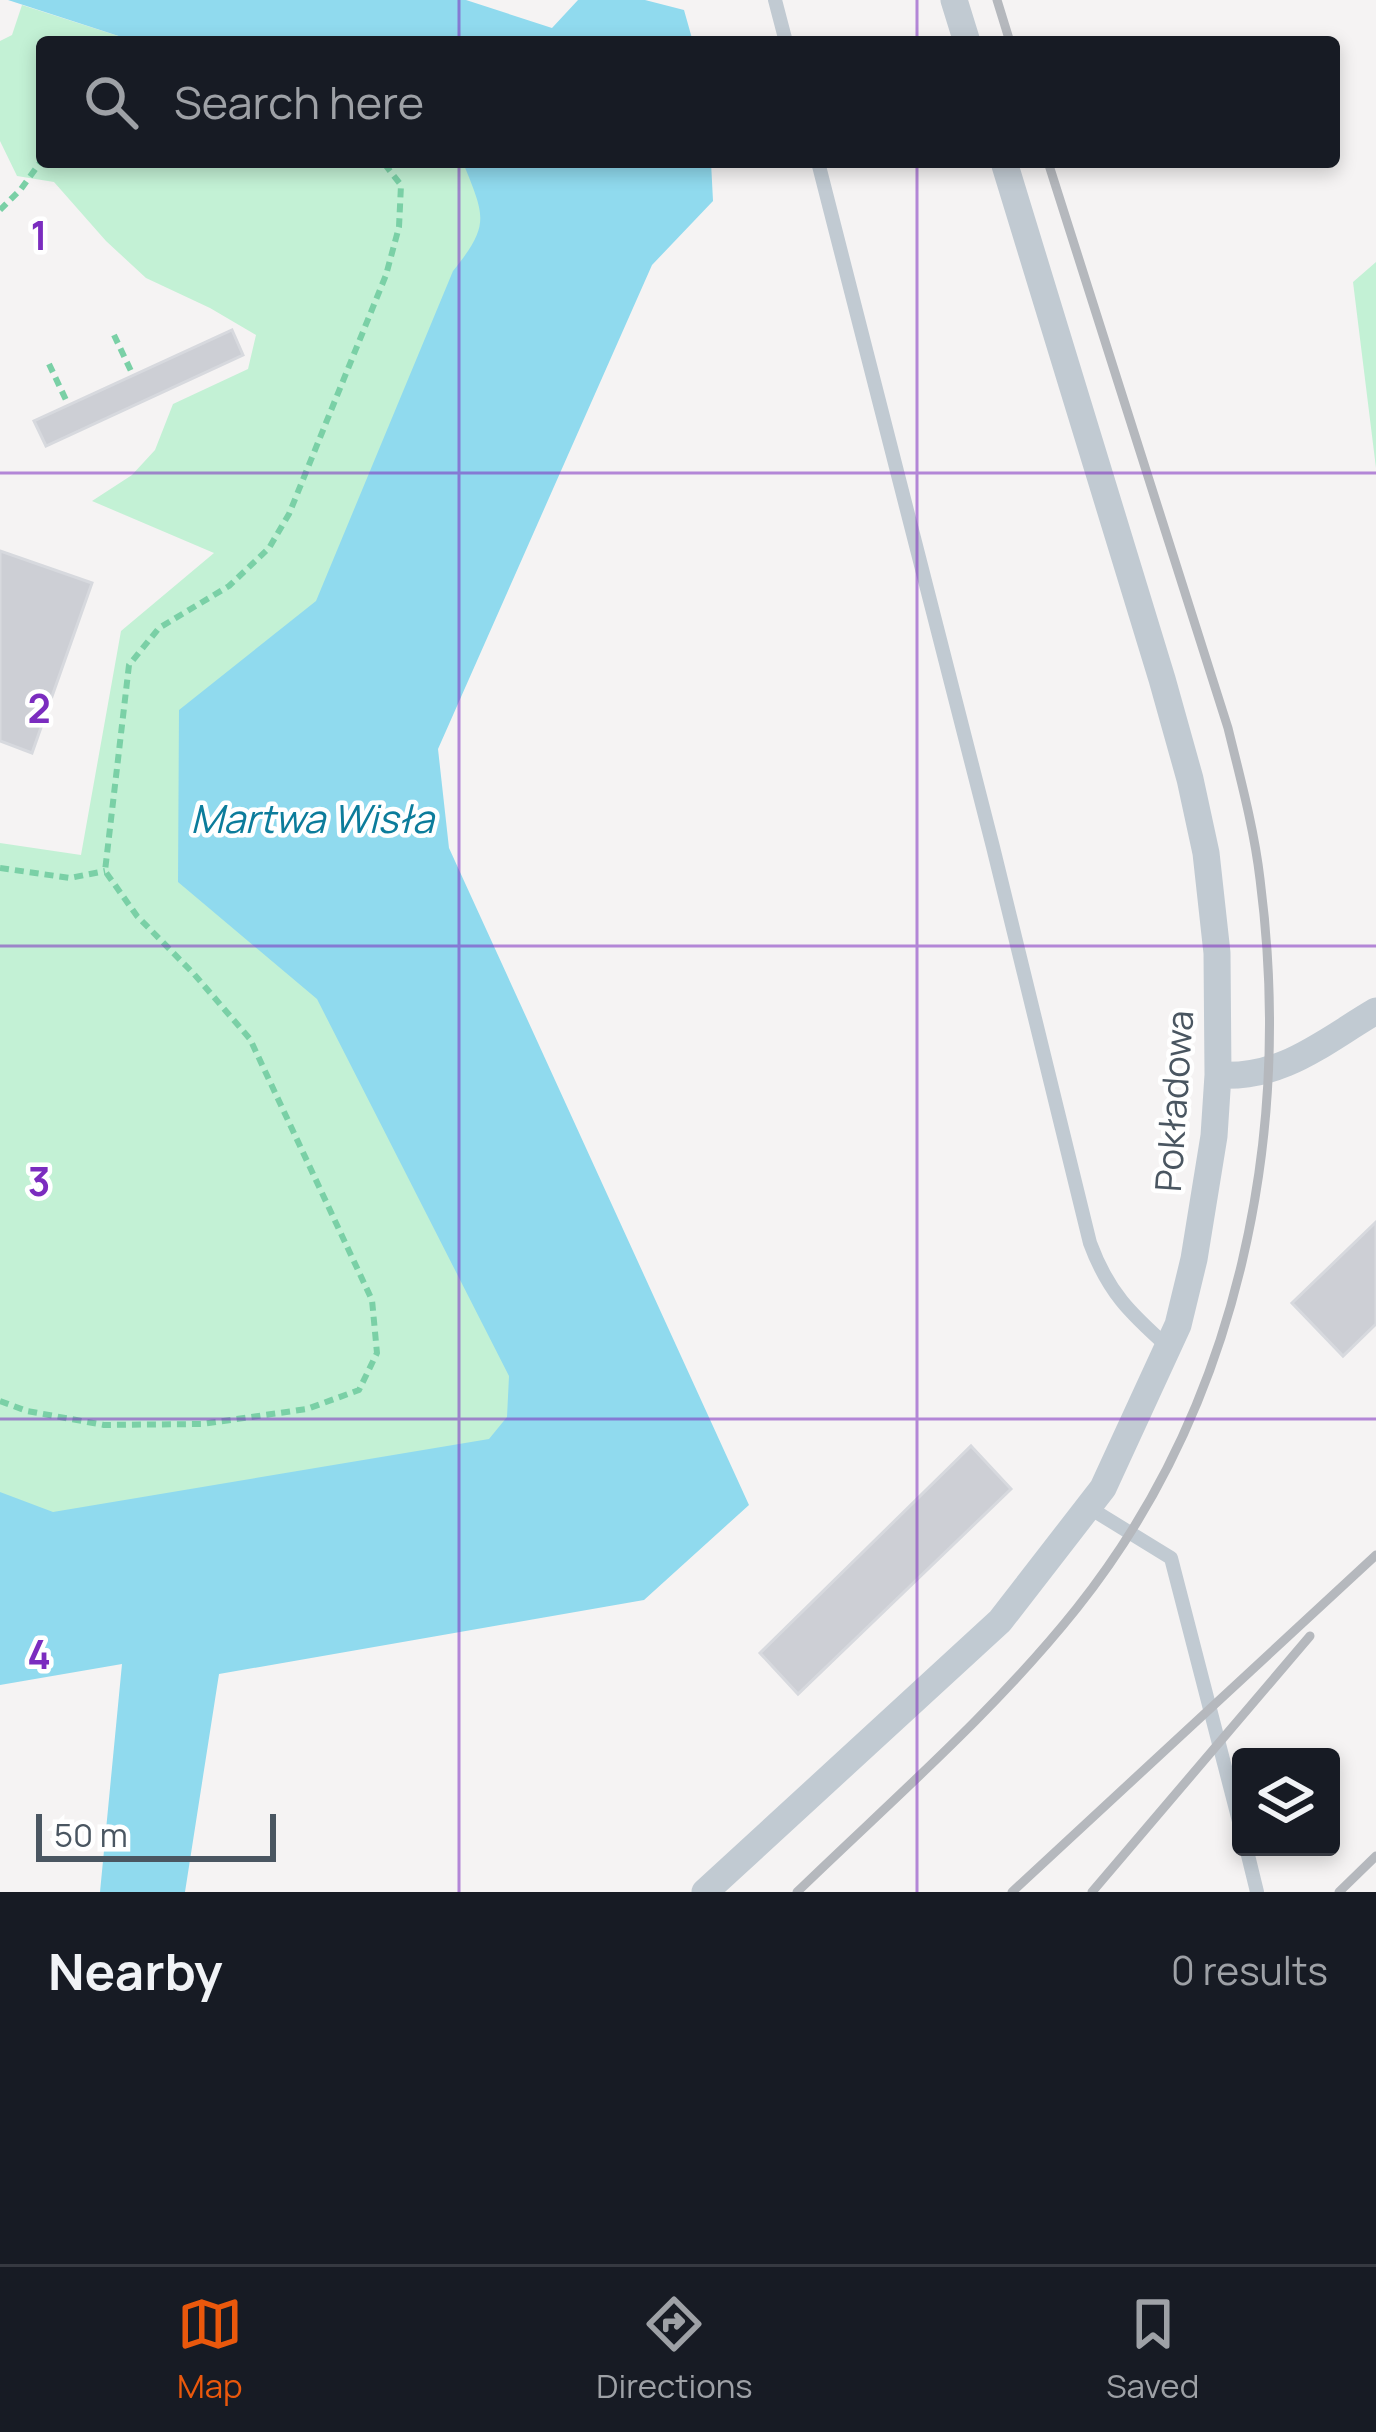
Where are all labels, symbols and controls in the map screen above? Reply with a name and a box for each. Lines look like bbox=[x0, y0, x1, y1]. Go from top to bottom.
search box bbox=[36, 36, 1340, 168]
icon: search bbox=[78, 69, 144, 135]
text: Search here bbox=[174, 71, 424, 133]
text: 1 bbox=[30, 208, 48, 262]
text: 2 bbox=[27, 681, 51, 735]
water label: Martwa Wisła bbox=[190, 791, 436, 845]
street label: Pokładowa bbox=[1143, 1009, 1204, 1193]
text: 3 bbox=[28, 1154, 50, 1208]
text: 4 bbox=[27, 1627, 51, 1681]
map controls bbox=[1232, 1748, 1340, 1856]
button: layers bbox=[1232, 1748, 1340, 1856]
scale bar bbox=[36, 1808, 276, 1861]
text: 50 m bbox=[54, 1812, 128, 1857]
text: Nearby bbox=[48, 1936, 223, 2005]
text: 0 results bbox=[1171, 1943, 1328, 1997]
tab: Map bbox=[177, 2291, 243, 2408]
tab: Directions bbox=[596, 2291, 753, 2408]
tab: Saved bbox=[1106, 2291, 1199, 2408]

